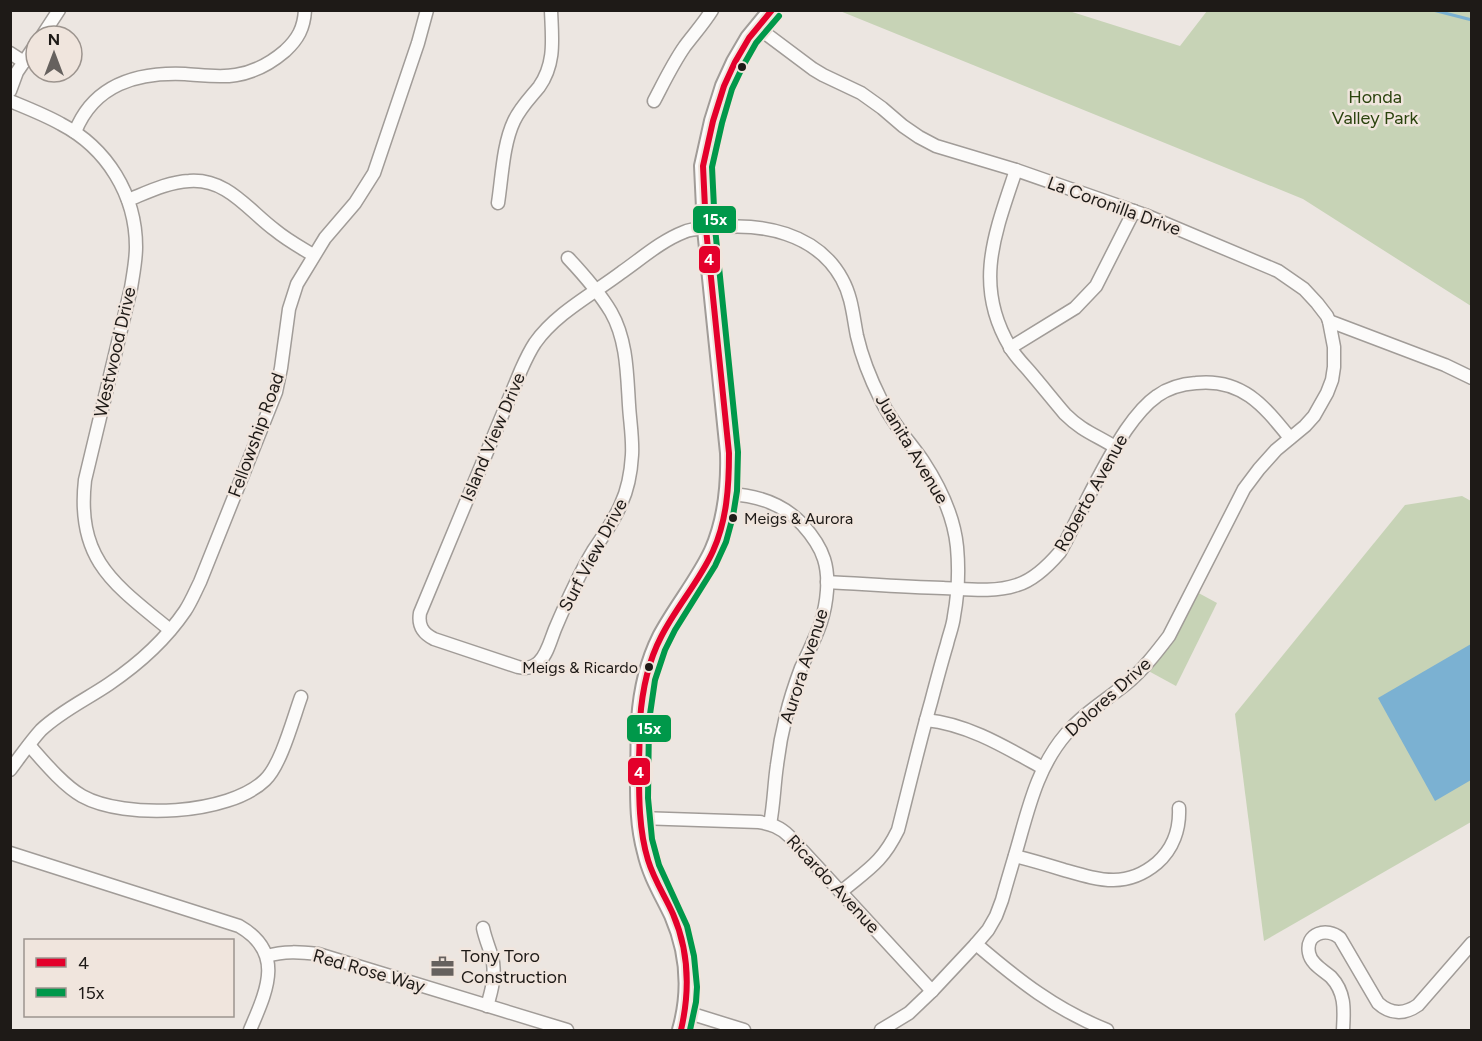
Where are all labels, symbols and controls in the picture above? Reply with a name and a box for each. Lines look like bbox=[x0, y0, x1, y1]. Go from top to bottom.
north arrow bbox=[24, 24, 84, 84]
text: N bbox=[48, 30, 60, 49]
unlabelled marker bbox=[736, 61, 748, 73]
park label: Honda Valley Park bbox=[1332, 86, 1419, 129]
street label: La Coronilla Drive bbox=[1044, 172, 1184, 240]
line badge: 15x bbox=[692, 205, 737, 234]
text: 15x bbox=[703, 210, 728, 229]
line badge: 4 bbox=[698, 245, 721, 274]
text: 4 bbox=[704, 250, 714, 269]
street label: Westwood Drive bbox=[89, 285, 141, 419]
street label: Island View Drive bbox=[456, 369, 530, 505]
street label: Fellowship Road bbox=[223, 370, 289, 500]
street label: Juanita Avenue bbox=[871, 390, 953, 508]
street label: Roberto Avenue bbox=[1050, 430, 1132, 555]
street label: Surf View Drive bbox=[554, 495, 632, 615]
place label: Meigs & Aurora bbox=[744, 509, 853, 528]
marker: Meigs & Aurora bbox=[727, 512, 739, 524]
street label: Aurora Avenue bbox=[775, 606, 833, 726]
street label: Dolores Drive bbox=[1061, 653, 1155, 741]
place label: Meigs & Ricardo bbox=[522, 658, 638, 677]
marker: Meigs & Ricardo bbox=[643, 661, 655, 673]
line badge: 15x bbox=[626, 714, 672, 743]
text: 15x bbox=[637, 719, 662, 738]
line badge: 4 bbox=[627, 757, 651, 786]
text: 4 bbox=[634, 763, 644, 782]
street label: Ricardo Avenue bbox=[782, 830, 884, 938]
legend bbox=[24, 939, 234, 1017]
street label: Red Rose Way bbox=[310, 945, 428, 998]
place label: Tony Toro Construction bbox=[461, 945, 567, 988]
text: 4 bbox=[78, 952, 89, 974]
office icon: Tony Toro Construction bbox=[430, 953, 456, 979]
text: 15x bbox=[78, 982, 105, 1004]

